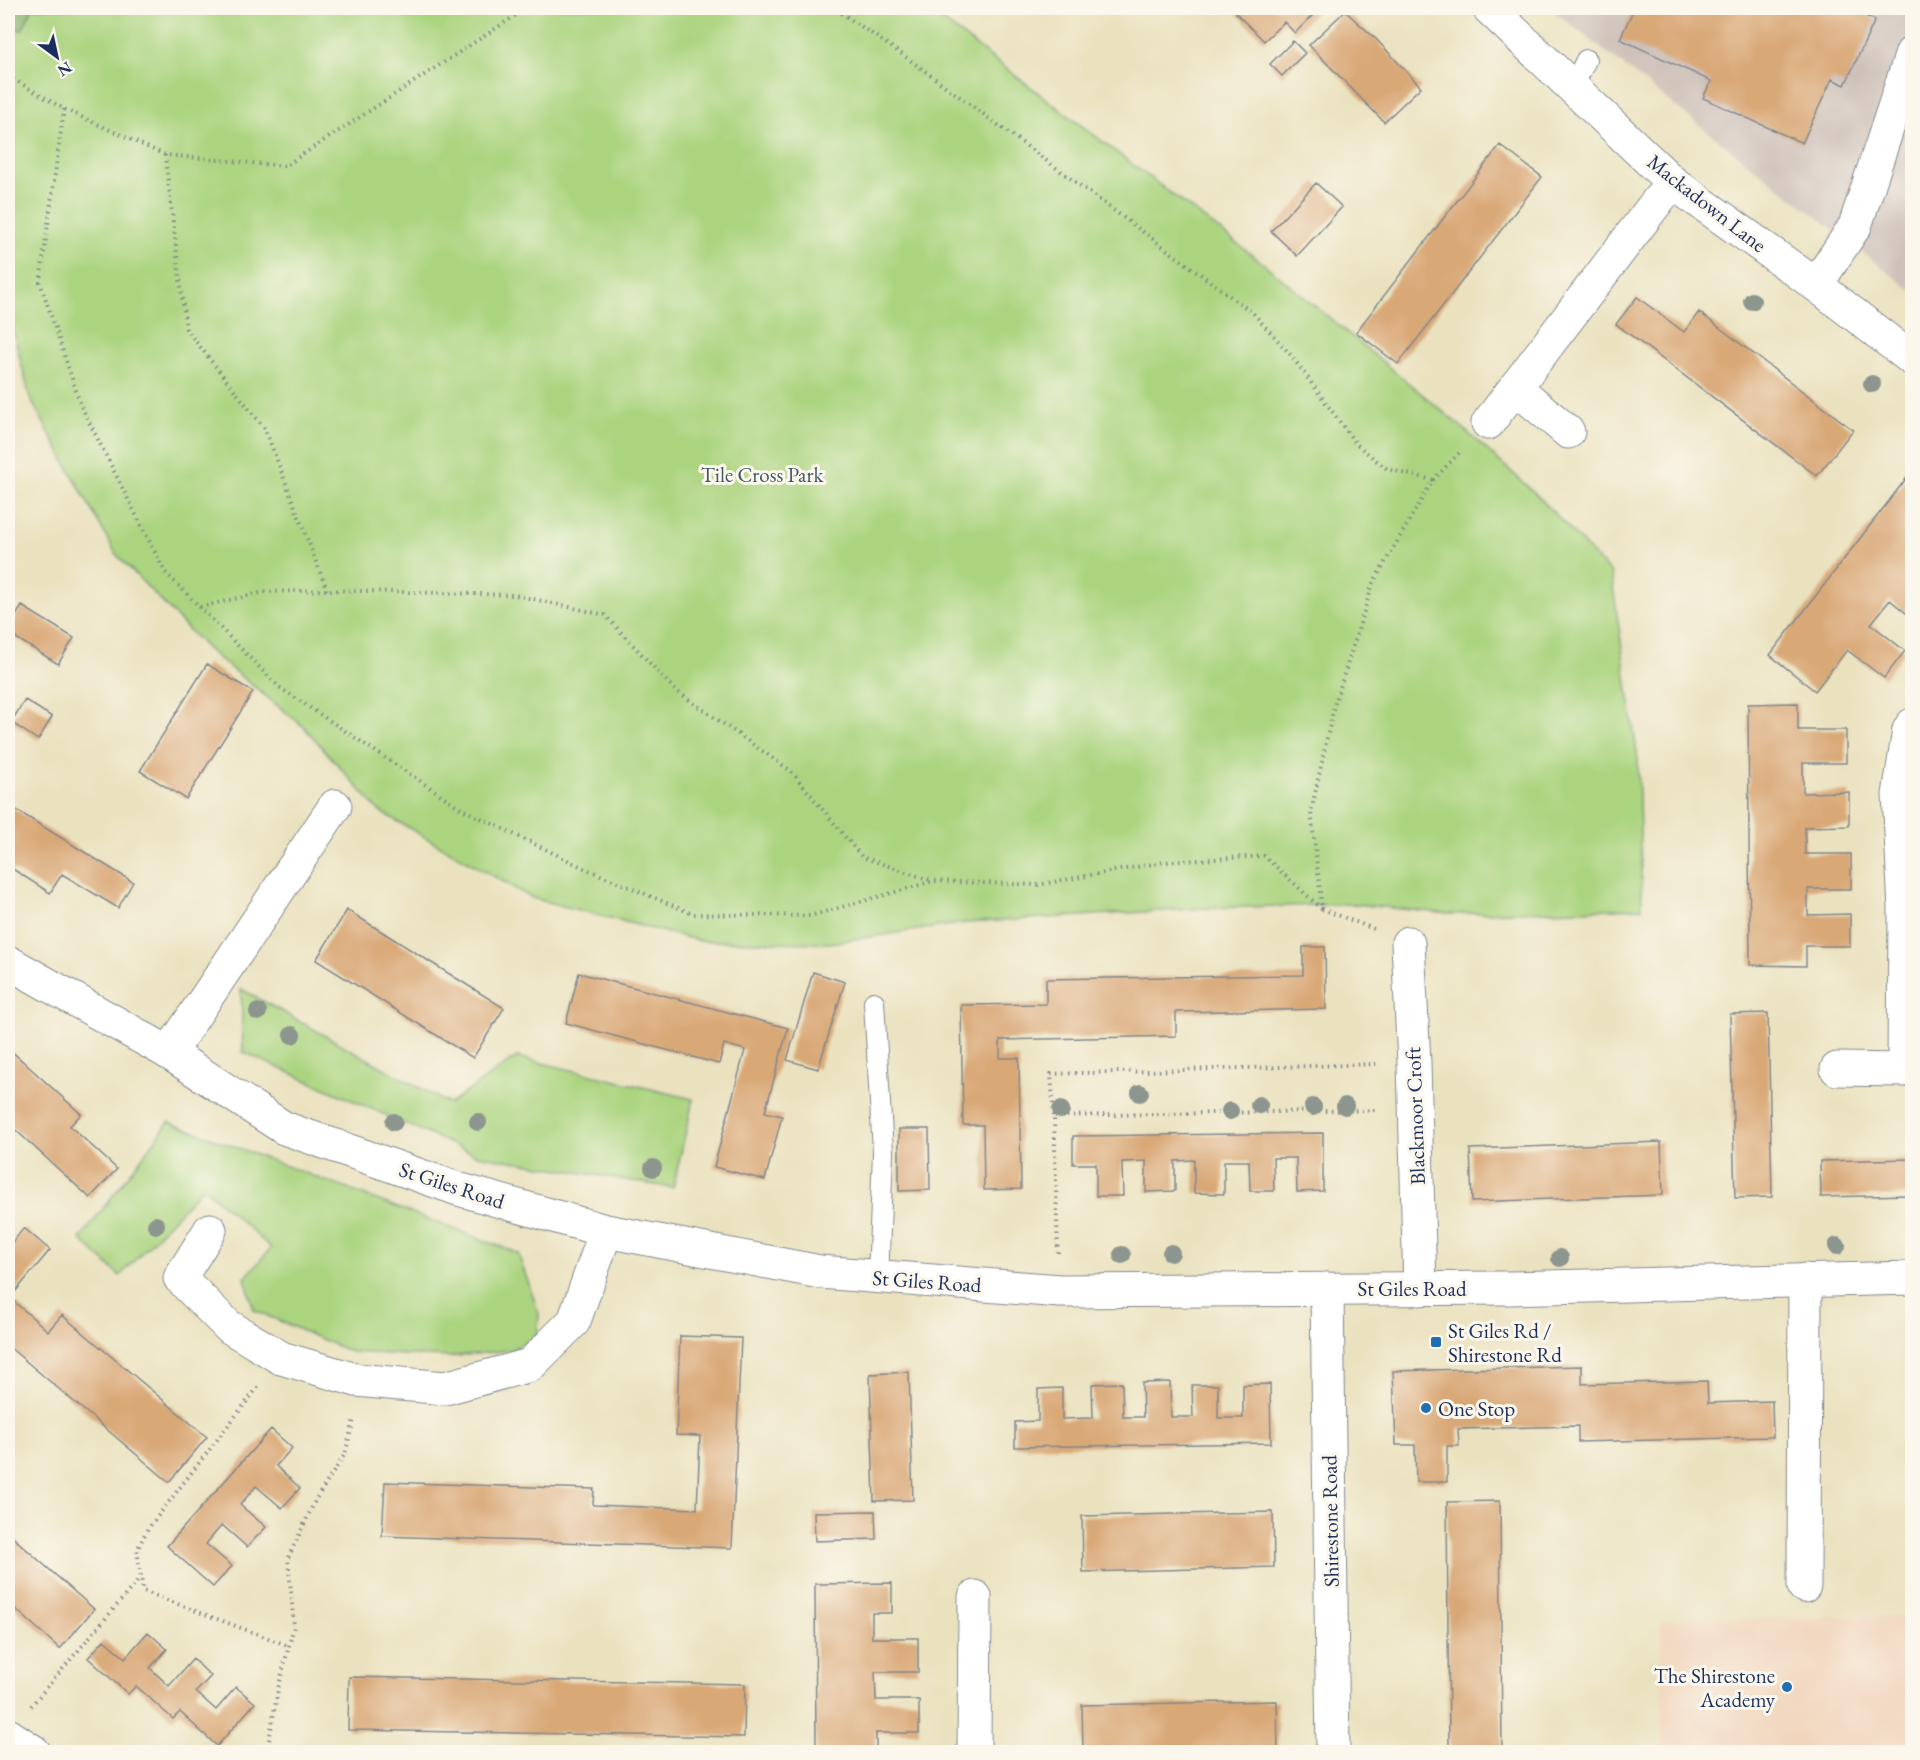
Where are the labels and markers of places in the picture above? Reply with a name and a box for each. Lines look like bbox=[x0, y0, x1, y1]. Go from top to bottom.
place label: St Giles Rd / Shirestone Rd bbox=[1448, 1317, 1562, 1368]
marker: St Giles Rd / Shirestone Rd bbox=[1429, 1335, 1443, 1349]
place label: One Stop bbox=[1438, 1395, 1515, 1422]
marker: One Stop bbox=[1419, 1401, 1433, 1415]
place label: The Shirestone Academy bbox=[1654, 1662, 1776, 1713]
marker: The Shirestone Academy bbox=[1780, 1680, 1794, 1694]

